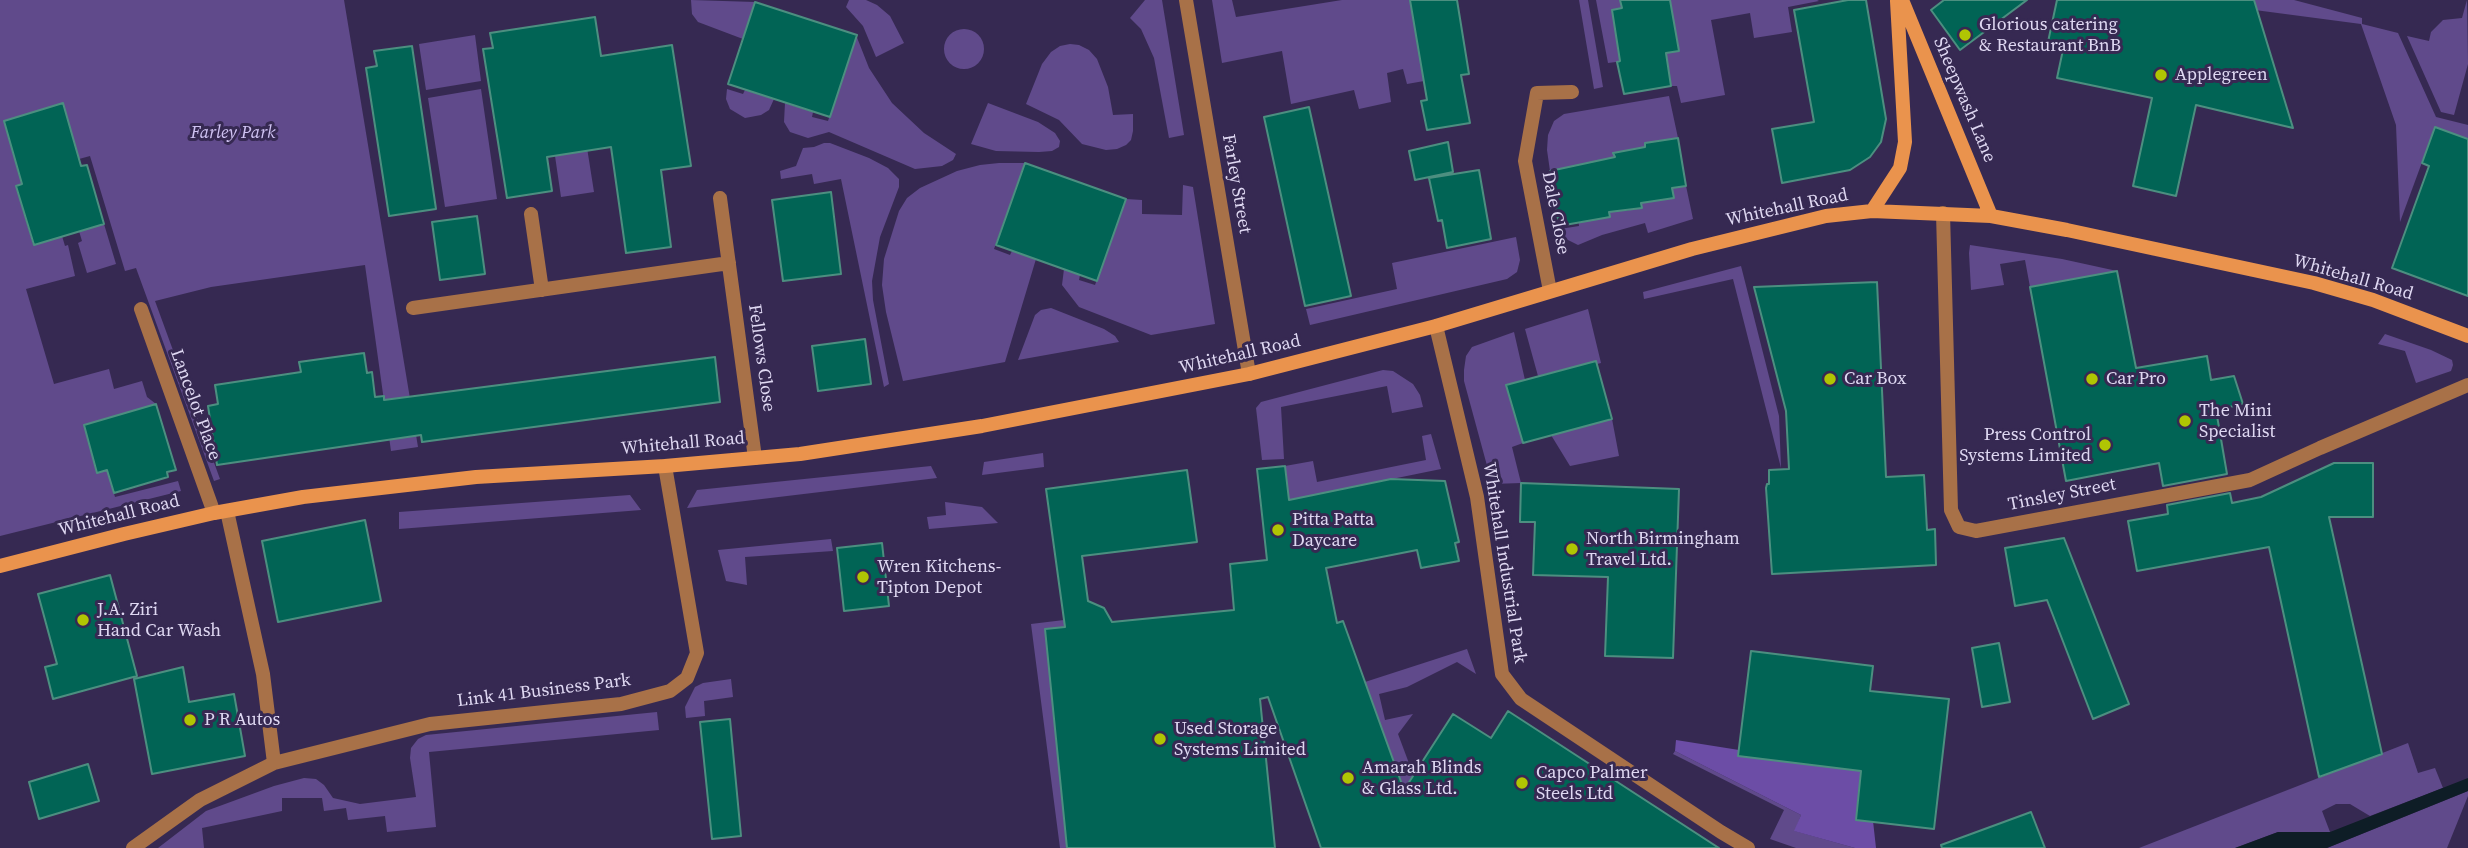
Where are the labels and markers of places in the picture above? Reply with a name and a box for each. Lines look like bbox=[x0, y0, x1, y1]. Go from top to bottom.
place label: Glorious catering & Restaurant BnB bbox=[1979, 14, 2121, 56]
marker: Glorious catering & Restaurant BnB bbox=[1957, 27, 1973, 43]
place label: Applegreen bbox=[2175, 64, 2268, 86]
marker: Applegreen bbox=[2153, 67, 2169, 83]
place label: Car Box bbox=[1844, 368, 1907, 390]
place label: Car Pro bbox=[2106, 368, 2166, 390]
marker: Car Box bbox=[1822, 371, 1838, 387]
marker: Car Pro bbox=[2084, 371, 2100, 387]
place label: The Mini Specialist bbox=[2199, 400, 2275, 442]
marker: The Mini Specialist bbox=[2177, 413, 2193, 429]
place label: Press Control Systems Limited bbox=[1959, 424, 2091, 466]
marker: Press Control Systems Limited bbox=[2097, 437, 2113, 453]
place label: Pitta Patta Daycare bbox=[1292, 509, 1374, 552]
marker: Pitta Patta Daycare bbox=[1270, 522, 1286, 538]
place label: North Birmingham Travel Ltd. bbox=[1586, 528, 1740, 570]
marker: North Birmingham Travel Ltd. bbox=[1564, 541, 1580, 557]
place label: Wren Kitchens- Tipton Depot bbox=[877, 556, 1001, 598]
marker: Wren Kitchens- Tipton Depot bbox=[855, 569, 871, 585]
place label: J.A. Ziri Hand Car Wash bbox=[97, 599, 221, 642]
marker: J.A. Ziri Hand Car Wash bbox=[75, 612, 91, 628]
place label: P R Autos bbox=[204, 709, 280, 731]
marker: P R Autos bbox=[182, 712, 198, 728]
place label: Used Storage Systems Limited bbox=[1174, 718, 1306, 760]
marker: Used Storage Systems Limited bbox=[1152, 731, 1168, 747]
place label: Amarah Blinds & Glass Ltd. bbox=[1362, 757, 1482, 800]
place label: Capco Palmer Steels Ltd bbox=[1536, 762, 1648, 804]
marker: Amarah Blinds & Glass Ltd. bbox=[1340, 770, 1356, 786]
marker: Capco Palmer Steels Ltd bbox=[1514, 775, 1530, 791]

